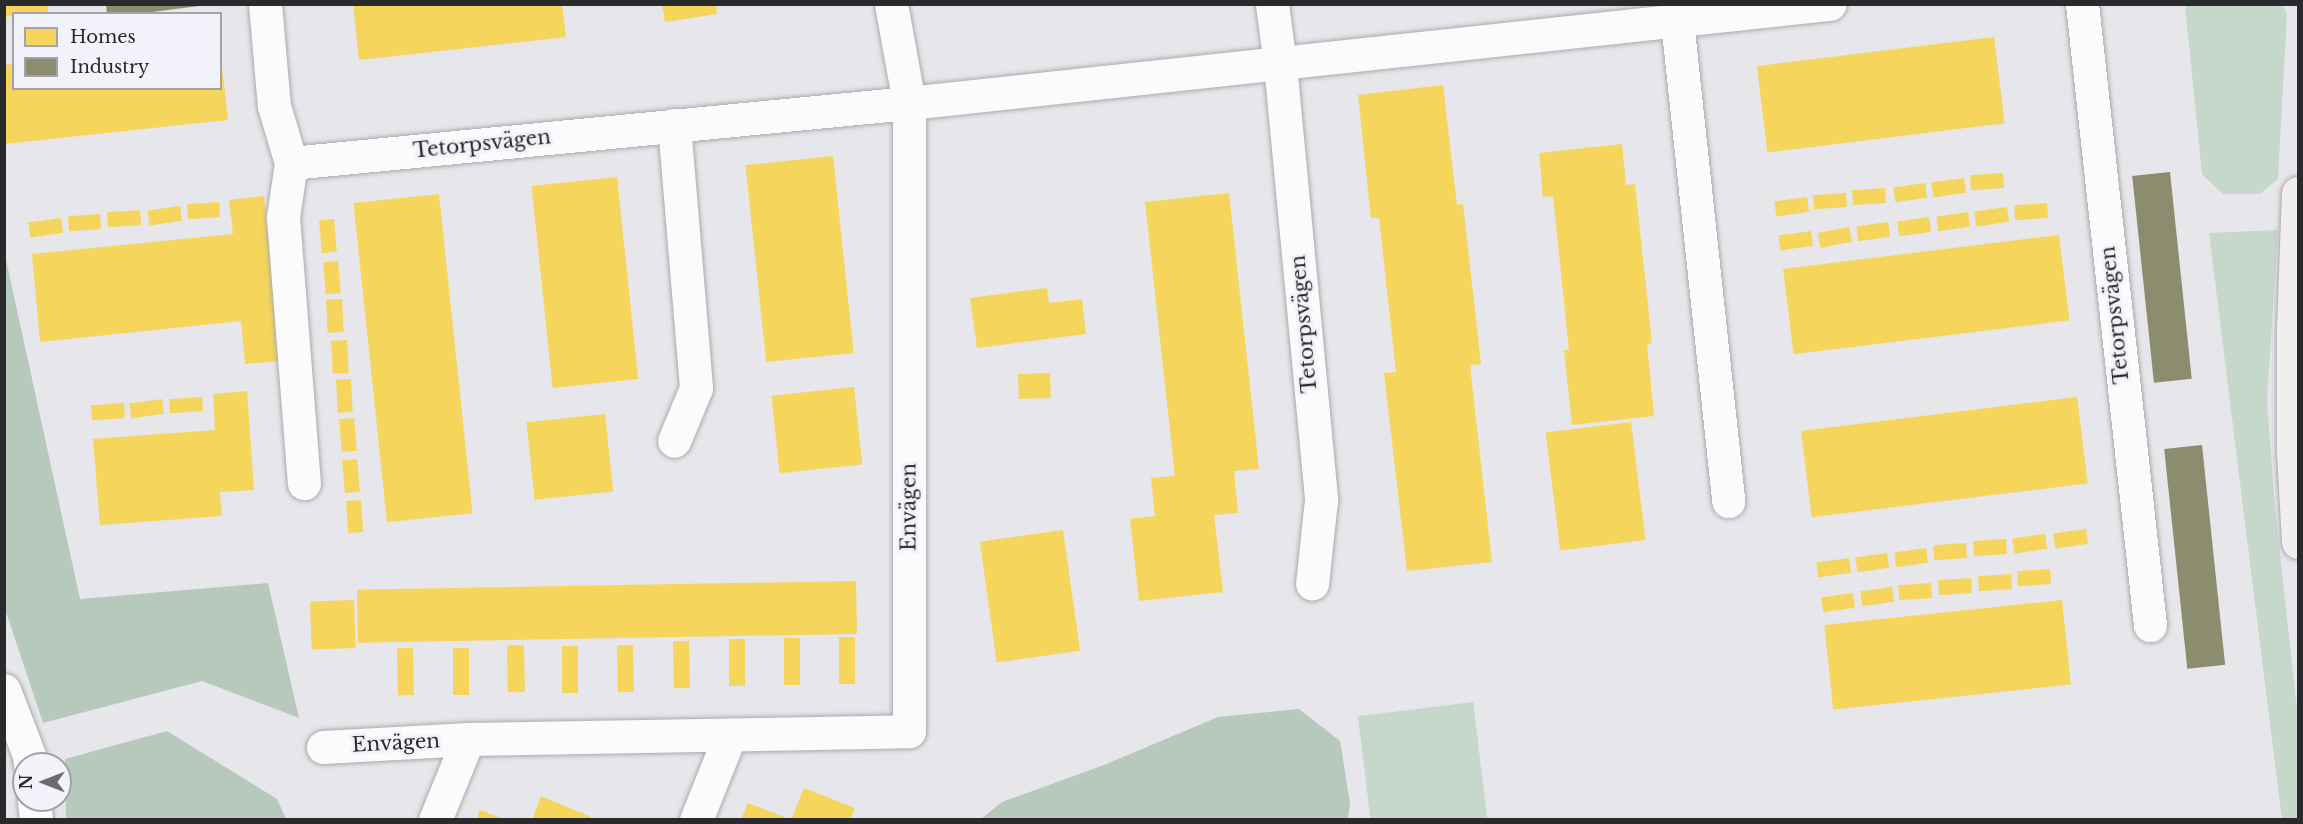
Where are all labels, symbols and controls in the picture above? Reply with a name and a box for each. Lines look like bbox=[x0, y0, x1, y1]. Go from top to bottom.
legend bbox=[12, 12, 222, 90]
text: Homes bbox=[70, 26, 136, 48]
text: Industry bbox=[70, 56, 149, 78]
street label: Tetorpsvägen bbox=[412, 125, 552, 163]
street label: Tetorpsvägen bbox=[2096, 245, 2134, 385]
street label: Tetorpsvägen bbox=[1286, 254, 1322, 394]
street label: Envägen bbox=[897, 463, 921, 551]
street label: Envägen bbox=[351, 729, 441, 757]
north arrow bbox=[12, 752, 72, 812]
text: N bbox=[16, 774, 36, 790]

